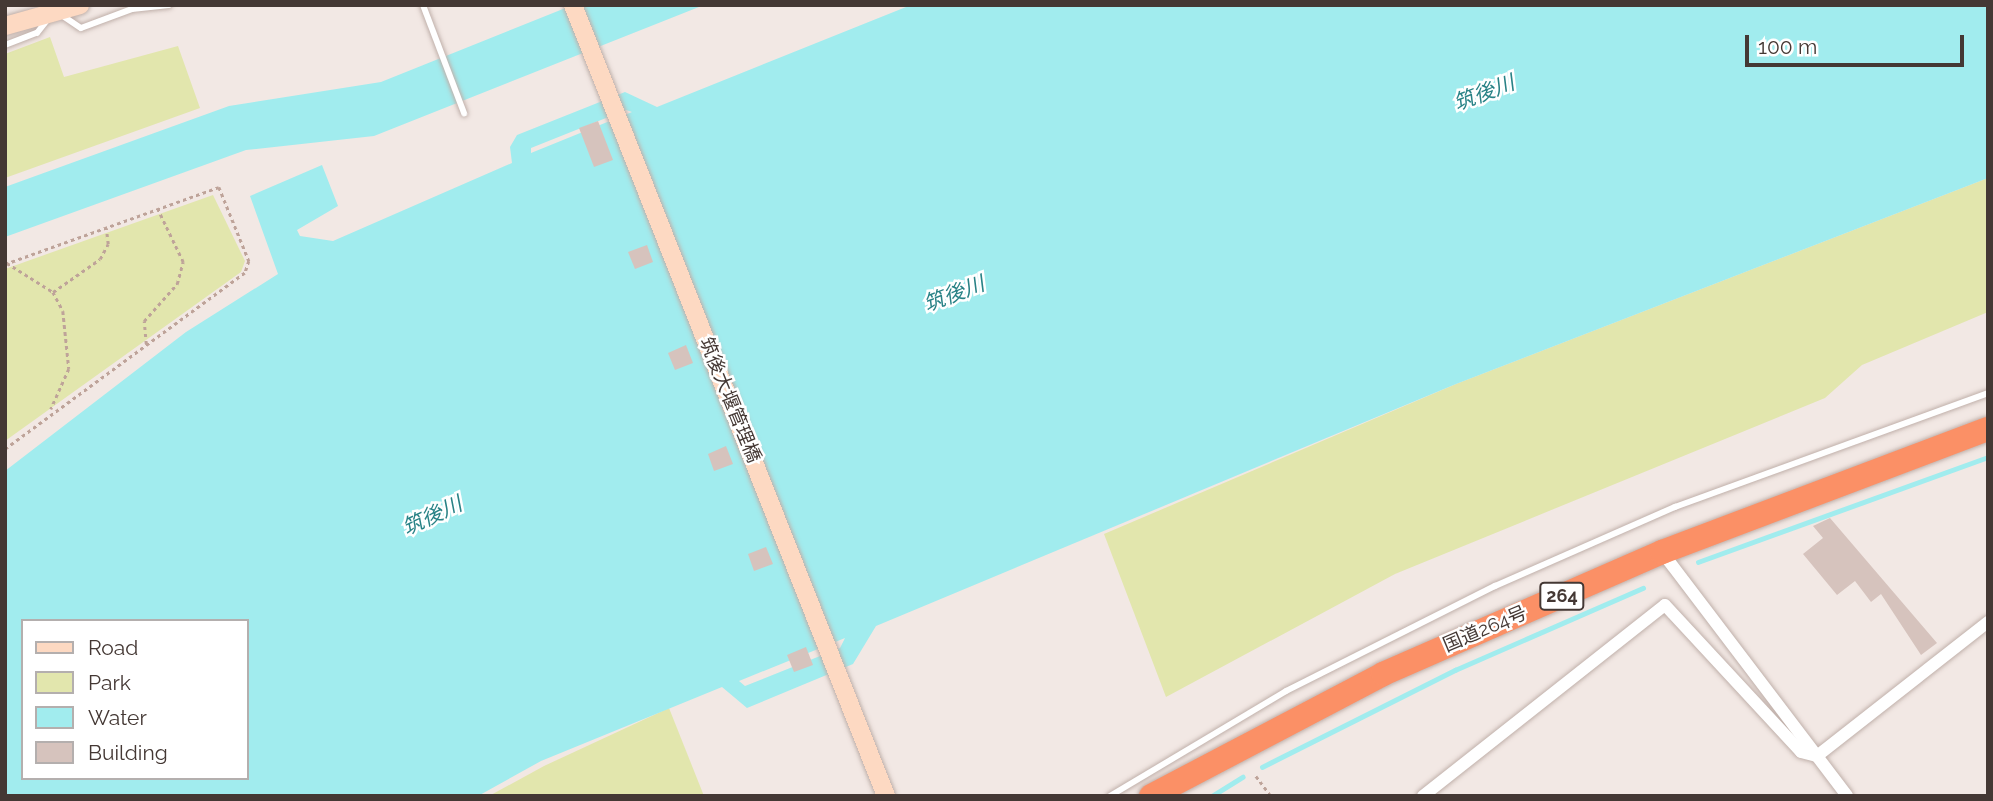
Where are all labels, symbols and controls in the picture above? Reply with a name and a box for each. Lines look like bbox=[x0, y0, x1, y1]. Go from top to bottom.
scale bar bbox=[1748, 21, 1967, 65]
text: 100 m bbox=[1758, 34, 1817, 59]
water label: 筑後川 bbox=[1450, 70, 1518, 116]
water label: 筑後川 bbox=[920, 271, 988, 317]
street label: 筑後大堰管理橋 bbox=[695, 334, 765, 466]
water label: 筑後川 bbox=[398, 491, 466, 541]
road number: 264 bbox=[1539, 582, 1585, 610]
street label: 国道264号 bbox=[1440, 601, 1530, 657]
legend bbox=[21, 619, 248, 780]
text: Road bbox=[88, 635, 138, 660]
text: Park bbox=[88, 670, 131, 695]
text: Water bbox=[88, 705, 147, 730]
text: Building bbox=[88, 740, 168, 765]

